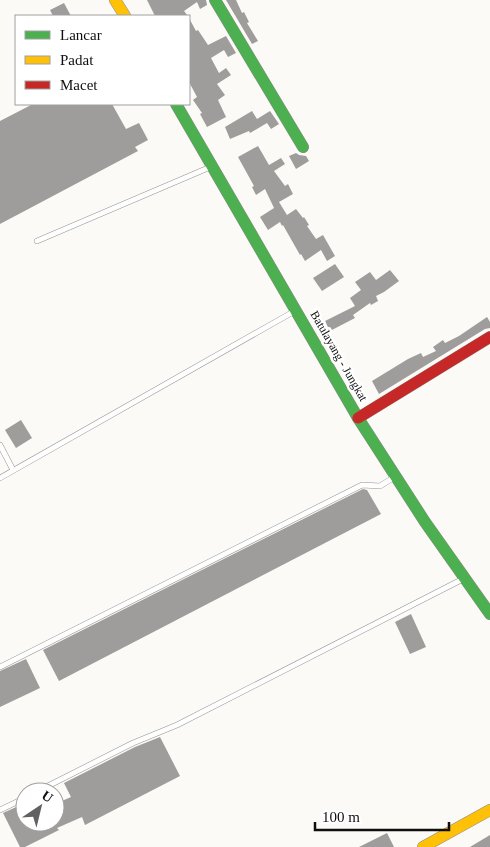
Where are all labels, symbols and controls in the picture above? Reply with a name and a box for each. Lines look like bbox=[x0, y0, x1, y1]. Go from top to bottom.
legend bbox=[15, 15, 190, 105]
text: Lancar bbox=[60, 27, 102, 43]
text: Padat bbox=[60, 52, 94, 68]
text: Macet bbox=[60, 77, 98, 93]
street label: Batulayang - Jungkat bbox=[307, 308, 371, 404]
north arrow bbox=[15, 782, 65, 832]
text: U bbox=[39, 788, 56, 806]
scale bar bbox=[315, 800, 449, 832]
text: 100 m bbox=[322, 809, 360, 825]

